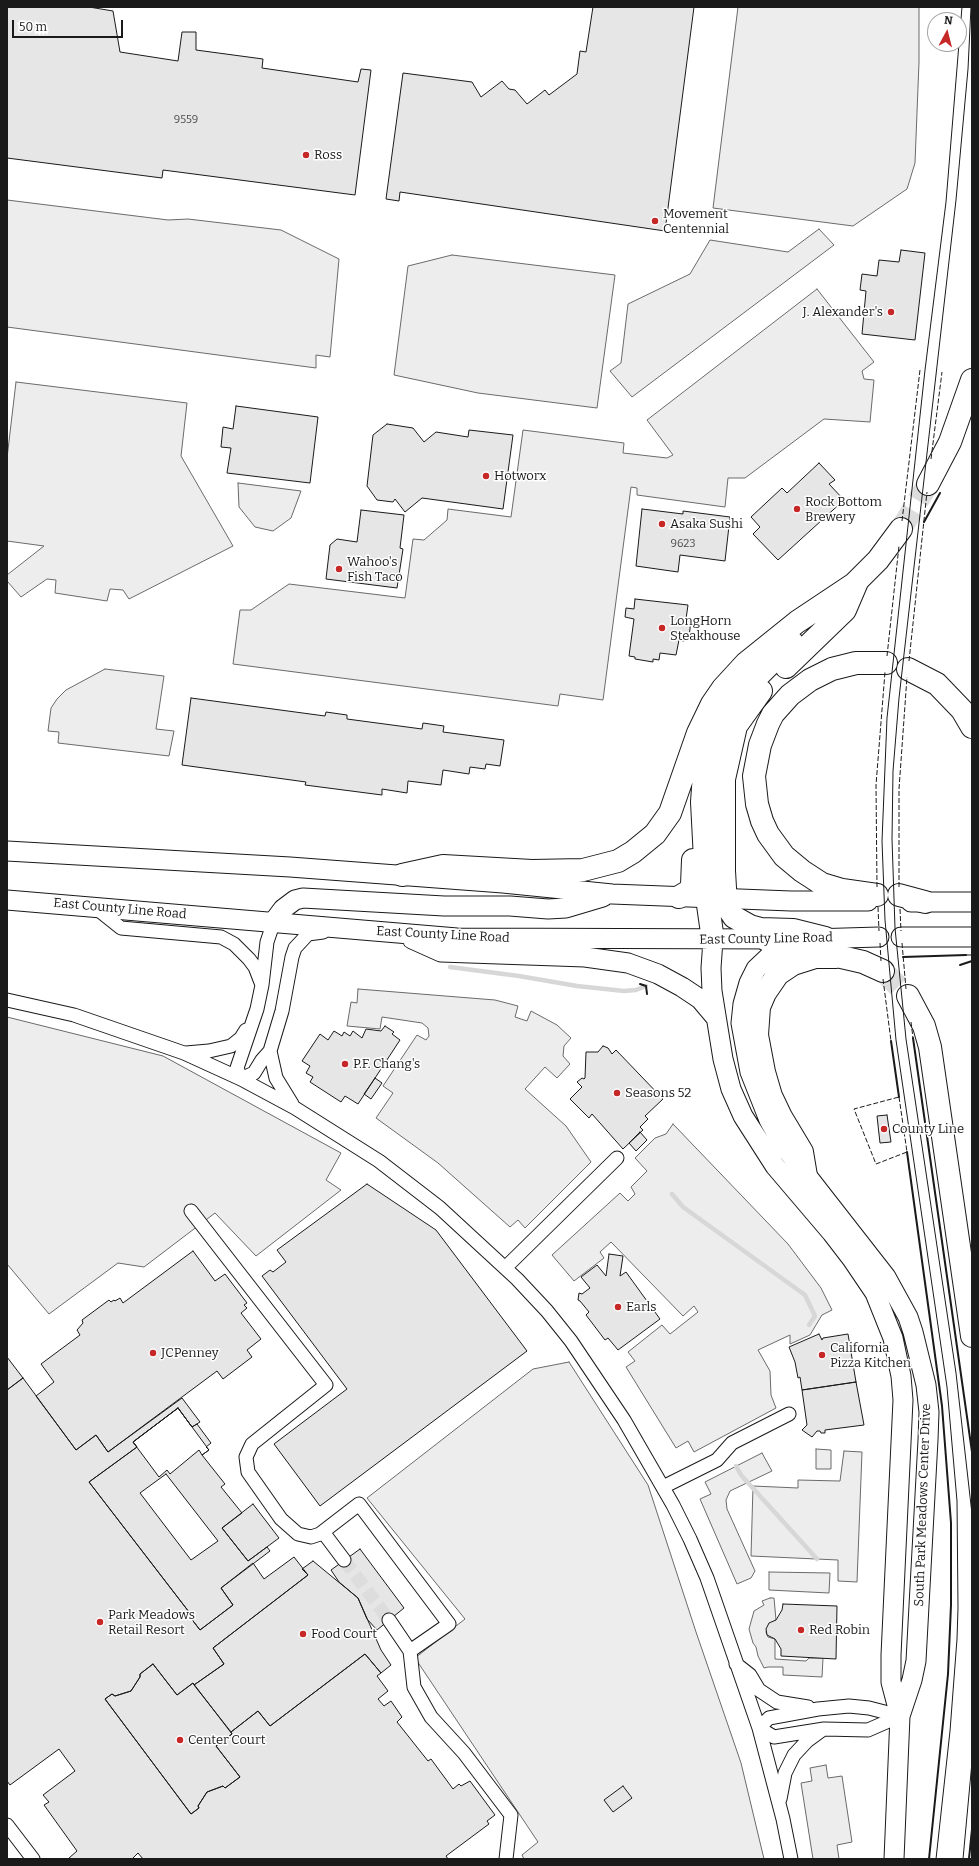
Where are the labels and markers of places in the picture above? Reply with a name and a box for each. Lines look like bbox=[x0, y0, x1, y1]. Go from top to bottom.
place label: Ross bbox=[314, 147, 342, 163]
marker: Ross bbox=[301, 150, 311, 160]
place label: Movement Centennial bbox=[663, 206, 729, 237]
marker: Movement Centennial bbox=[650, 216, 660, 226]
place label: J. Alexander's bbox=[803, 304, 883, 320]
marker: J. Alexander's bbox=[886, 307, 896, 317]
place label: Hotworx bbox=[494, 468, 547, 484]
marker: Hotworx bbox=[481, 471, 491, 481]
place label: Rock Bottom Brewery bbox=[805, 494, 882, 525]
marker: Rock Bottom Brewery bbox=[792, 504, 802, 514]
place label: Asaka Sushi bbox=[670, 516, 743, 532]
marker: Asaka Sushi bbox=[657, 519, 667, 529]
place label: Wahoo's Fish Taco bbox=[347, 554, 403, 585]
marker: Wahoo's Fish Taco bbox=[334, 564, 344, 574]
place label: LongHorn Steakhouse bbox=[670, 613, 740, 644]
marker: LongHorn Steakhouse bbox=[657, 623, 667, 633]
place label: P.F. Chang's bbox=[353, 1056, 420, 1072]
marker: P.F. Chang's bbox=[340, 1059, 350, 1069]
place label: Seasons 52 bbox=[625, 1085, 691, 1101]
marker: Seasons 52 bbox=[612, 1088, 622, 1098]
place label: County Line bbox=[892, 1121, 964, 1137]
marker: County Line bbox=[879, 1124, 889, 1134]
place label: Earls bbox=[626, 1299, 656, 1315]
marker: Earls bbox=[613, 1302, 623, 1312]
place label: California Pizza Kitchen bbox=[830, 1340, 911, 1371]
place label: JCPenney bbox=[161, 1345, 219, 1361]
marker: JCPenney bbox=[148, 1348, 158, 1358]
marker: California Pizza Kitchen bbox=[817, 1350, 827, 1360]
place label: Park Meadows Retail Resort bbox=[108, 1607, 195, 1638]
marker: Park Meadows Retail Resort bbox=[95, 1617, 105, 1627]
place label: Red Robin bbox=[809, 1622, 870, 1638]
marker: Red Robin bbox=[796, 1625, 806, 1635]
place label: Food Court bbox=[311, 1626, 377, 1642]
marker: Food Court bbox=[298, 1629, 308, 1639]
place label: Center Court bbox=[188, 1732, 265, 1748]
marker: Center Court bbox=[175, 1735, 185, 1745]

